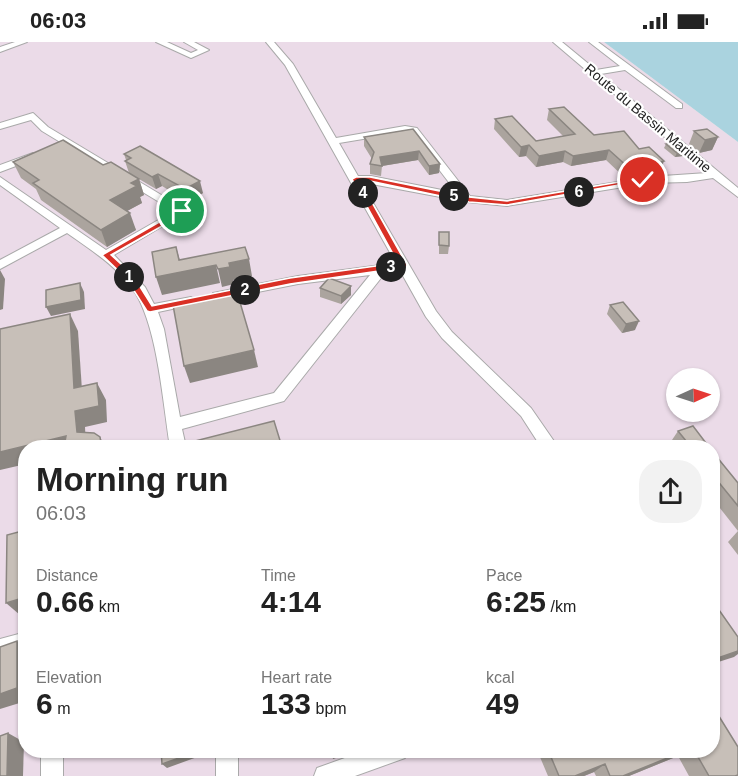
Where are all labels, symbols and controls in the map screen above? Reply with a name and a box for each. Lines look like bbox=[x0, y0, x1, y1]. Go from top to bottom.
text: 06:03 bbox=[30, 8, 86, 33]
street label: Route du Bassin Maritime bbox=[581, 60, 715, 176]
pin bbox=[617, 154, 668, 205]
icon: check bbox=[626, 163, 659, 196]
pin: 6 bbox=[564, 177, 594, 207]
pin: 4 bbox=[348, 178, 378, 208]
pin: 5 bbox=[439, 181, 469, 211]
text: 6 bbox=[575, 183, 583, 200]
text: 4 bbox=[359, 184, 367, 201]
pin bbox=[156, 185, 207, 236]
text: 5 bbox=[450, 187, 458, 204]
icon: arrive bbox=[165, 194, 198, 227]
pin: 3 bbox=[376, 252, 406, 282]
text: 3 bbox=[387, 258, 395, 275]
pin: 1 bbox=[114, 262, 144, 292]
text: 1 bbox=[125, 268, 133, 285]
pin: 2 bbox=[230, 275, 260, 305]
text: 2 bbox=[241, 281, 249, 298]
north arrow bbox=[666, 368, 720, 422]
map controls bbox=[666, 368, 720, 422]
button: share bbox=[639, 460, 702, 523]
text: Morning run bbox=[36, 461, 228, 498]
text: 06:03 bbox=[36, 502, 86, 524]
text: Distance bbox=[36, 567, 98, 584]
text: Time bbox=[261, 567, 296, 584]
text: Pace bbox=[486, 567, 522, 584]
text: 0.66 bbox=[36, 585, 94, 618]
text: 4:14 bbox=[261, 585, 321, 618]
text: 6:25 bbox=[486, 585, 546, 618]
text: km bbox=[94, 598, 120, 615]
text: /km bbox=[546, 598, 576, 615]
text: Elevation bbox=[36, 669, 102, 686]
text: Heart rate bbox=[261, 669, 332, 686]
text: kcal bbox=[486, 669, 514, 686]
text: 6 bbox=[36, 687, 53, 720]
text: 133 bbox=[261, 687, 311, 720]
text: 49 bbox=[486, 687, 519, 720]
text: m bbox=[53, 700, 70, 717]
text: bpm bbox=[311, 700, 347, 717]

